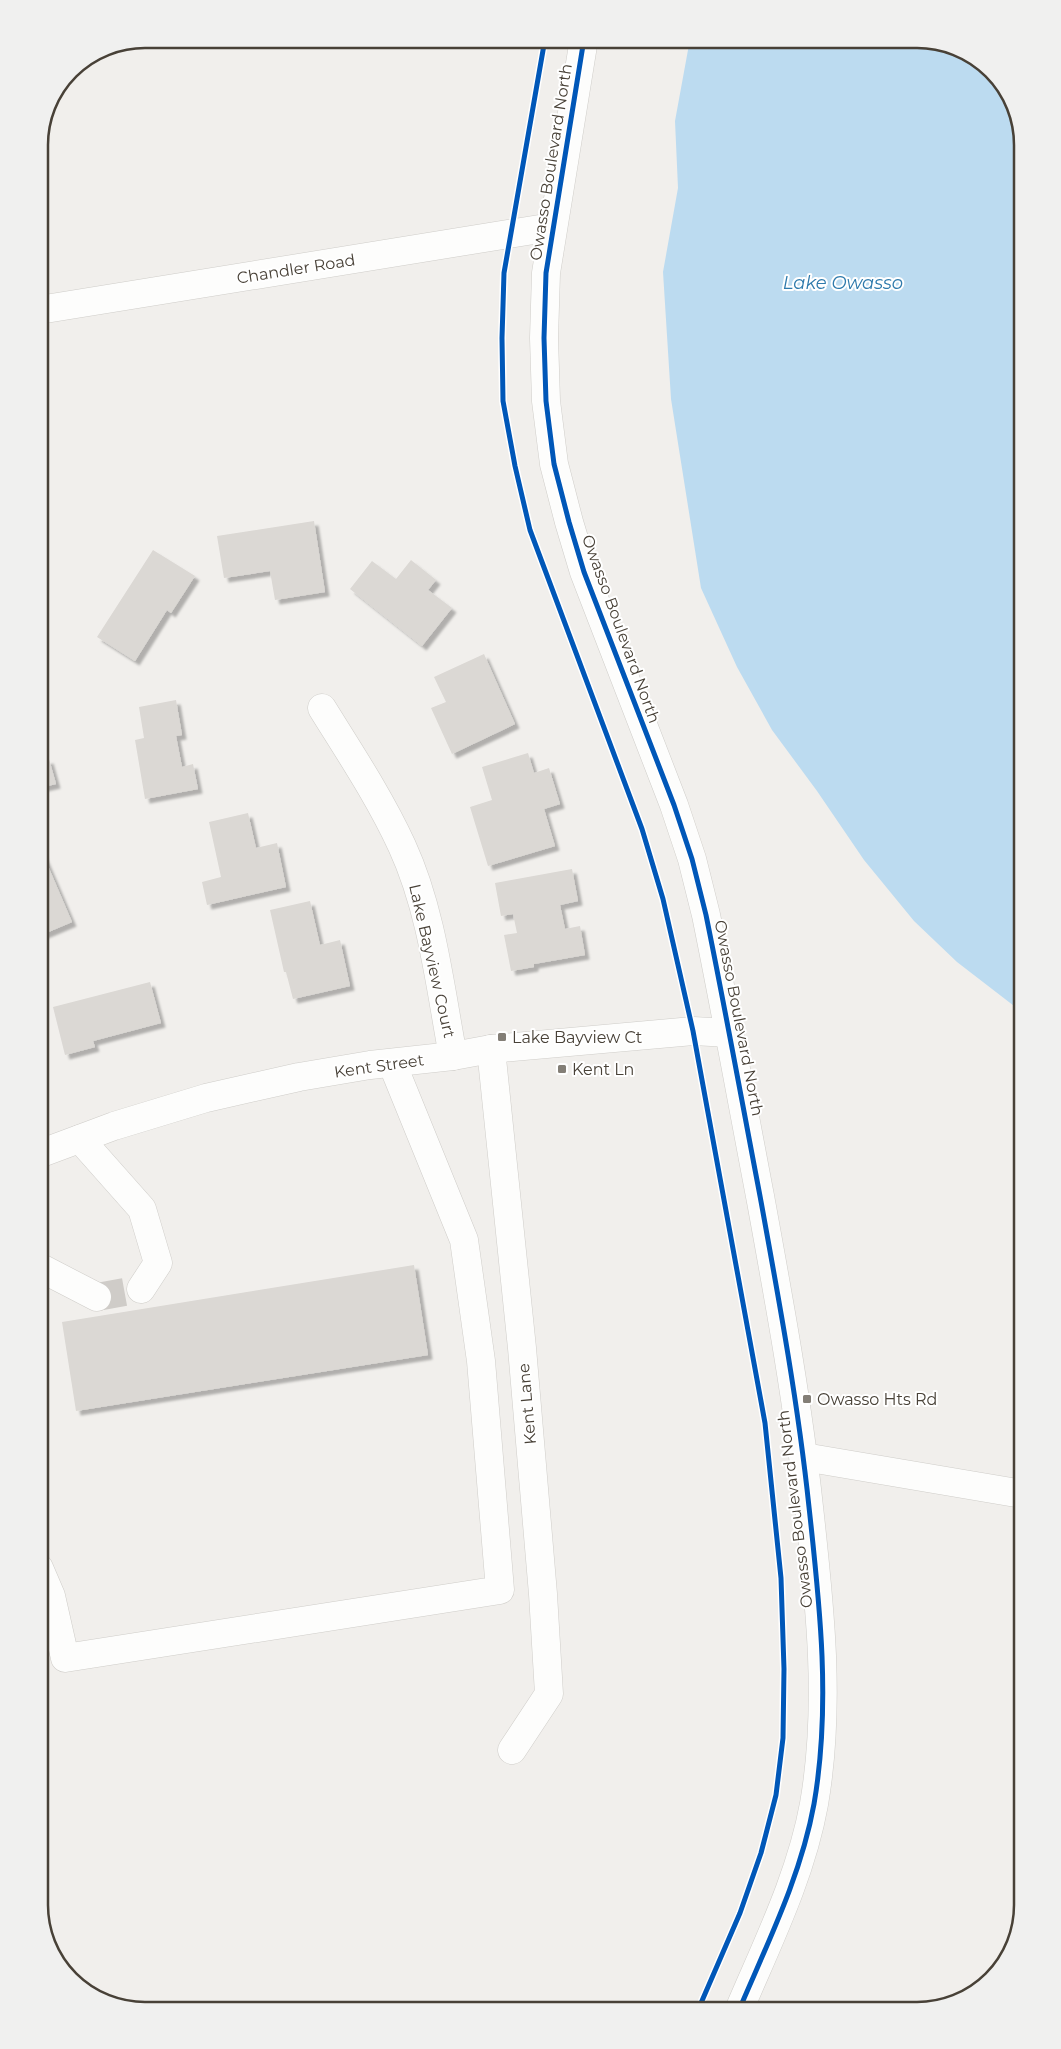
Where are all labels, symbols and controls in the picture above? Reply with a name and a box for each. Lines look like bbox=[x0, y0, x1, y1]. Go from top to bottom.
street label: Owasso Boulevard North bbox=[526, 62, 576, 262]
street label: Chandler Road bbox=[235, 250, 357, 288]
water label: Lake Owasso bbox=[783, 272, 903, 294]
street label: Owasso Boulevard North bbox=[578, 532, 664, 726]
street label: Lake Bayview Court bbox=[405, 882, 459, 1040]
street label: Owasso Boulevard North bbox=[711, 918, 767, 1118]
place label: Lake Bayview Ct bbox=[512, 1028, 643, 1047]
marker: Lake Bayview Ct bbox=[496, 1031, 508, 1043]
street label: Kent Street bbox=[333, 1050, 426, 1082]
place label: Kent Ln bbox=[572, 1060, 634, 1079]
marker: Kent Ln bbox=[556, 1063, 568, 1075]
street label: Kent Lane bbox=[514, 1363, 540, 1445]
place label: Owasso Hts Rd bbox=[817, 1390, 937, 1409]
marker: Owasso Hts Rd bbox=[801, 1393, 813, 1405]
street label: Owasso Boulevard North bbox=[773, 1409, 817, 1609]

